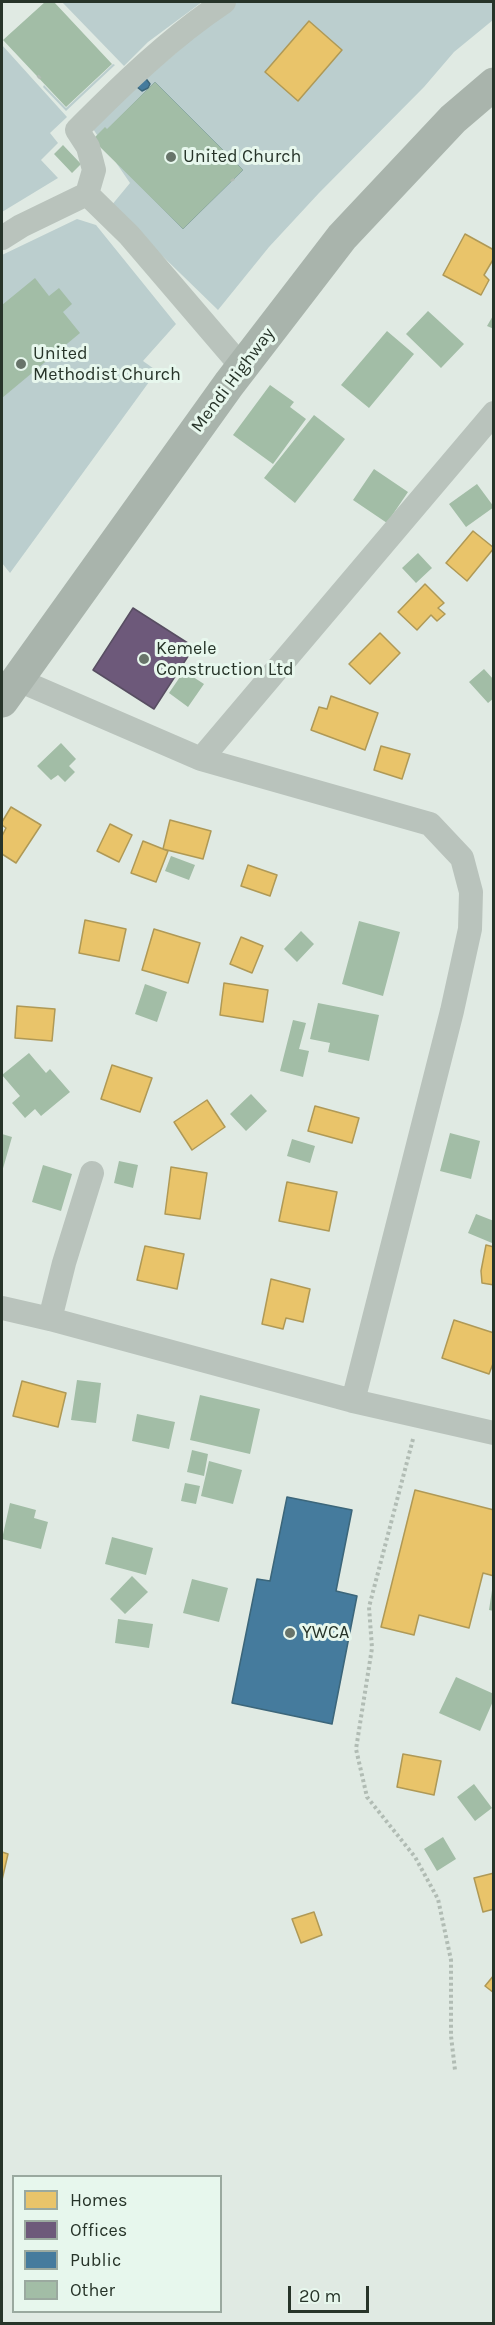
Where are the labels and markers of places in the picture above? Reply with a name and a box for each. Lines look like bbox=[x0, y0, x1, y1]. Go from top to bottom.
place label: United Church bbox=[183, 146, 301, 168]
marker: United Church bbox=[164, 150, 178, 164]
place label: United Methodist Church bbox=[33, 343, 181, 386]
marker: United Methodist Church bbox=[14, 357, 28, 371]
place label: Kemele Construction Ltd bbox=[156, 638, 294, 680]
marker: Kemele Construction Ltd bbox=[137, 652, 151, 666]
place label: YWCA bbox=[302, 1622, 349, 1644]
marker: YWCA bbox=[283, 1626, 297, 1640]

